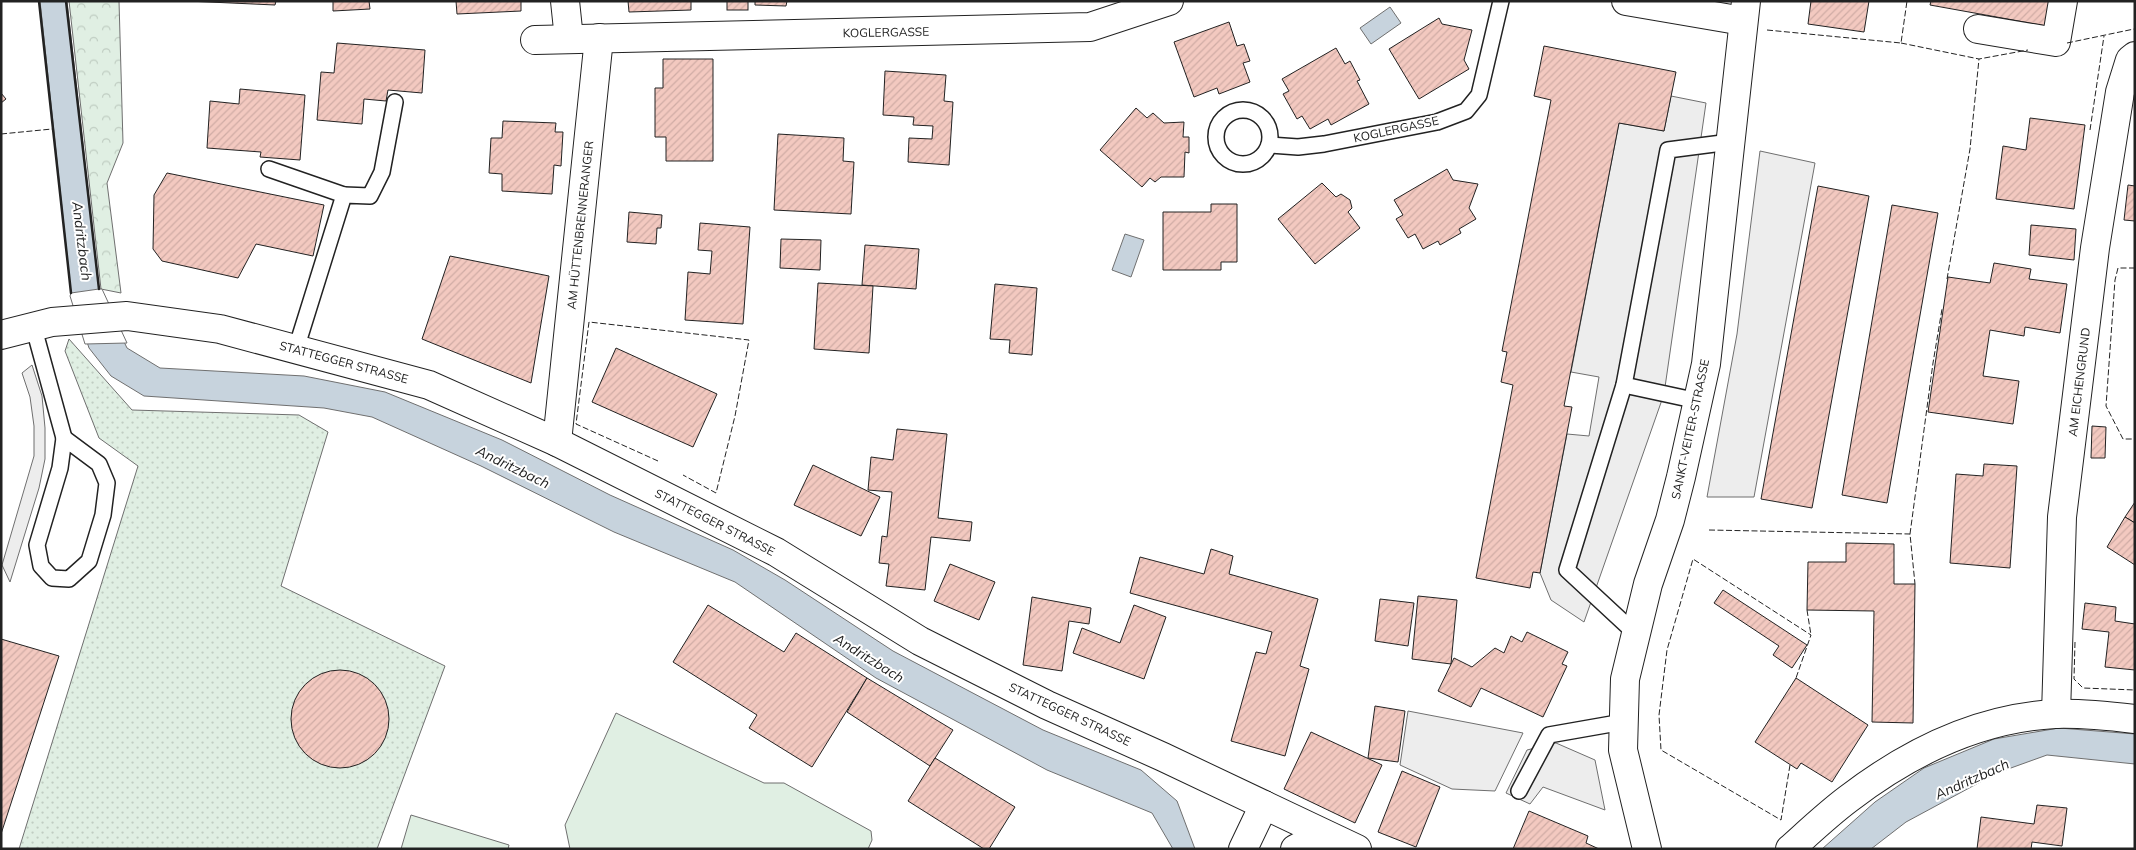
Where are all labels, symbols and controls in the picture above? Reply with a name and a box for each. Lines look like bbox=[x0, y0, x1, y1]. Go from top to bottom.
street label: KOGLERGASSE bbox=[843, 24, 929, 40]
street label: KOGLERGASSE bbox=[1352, 113, 1440, 145]
street label: AM HÜTTENBRENNERANGER bbox=[564, 140, 596, 310]
water label: Andritzbach bbox=[68, 199, 96, 282]
street label: AM EICHENGRUND bbox=[2065, 327, 2093, 437]
street label: STATTEGGER STRASSE bbox=[278, 338, 410, 386]
street label: SANKT-VEITER-STRASSE bbox=[1668, 357, 1712, 501]
water label: Andritzbach bbox=[472, 441, 553, 492]
street label: STATTEGGER STRASSE bbox=[652, 485, 778, 559]
water label: Andritzbach bbox=[830, 629, 907, 687]
street label: STATTEGGER STRASSE bbox=[1007, 679, 1133, 749]
water label: Andritzbach bbox=[1931, 755, 2012, 804]

